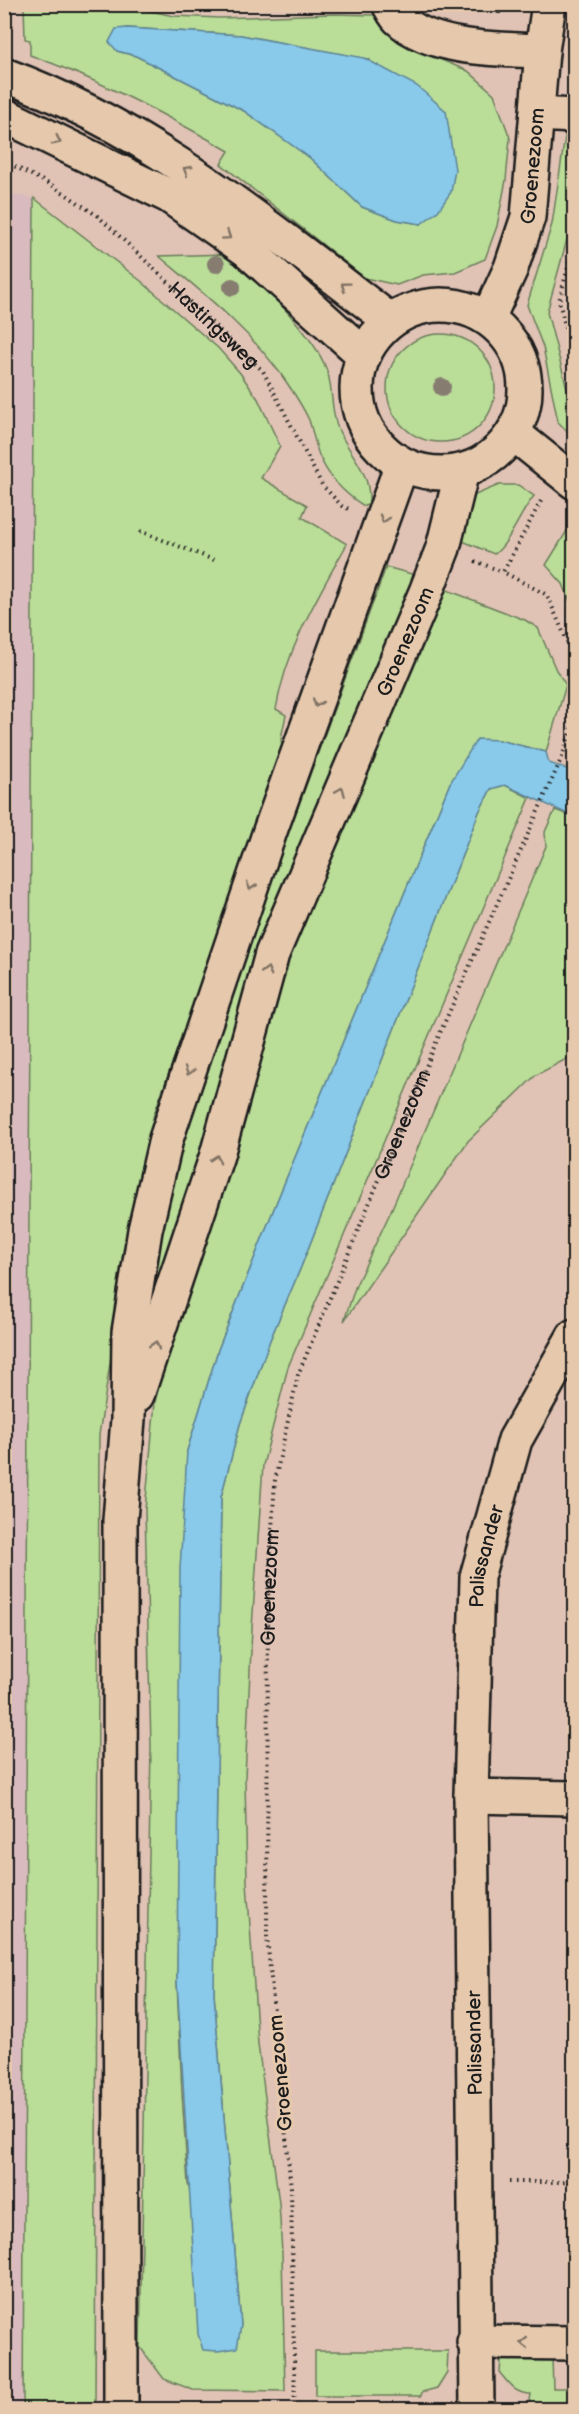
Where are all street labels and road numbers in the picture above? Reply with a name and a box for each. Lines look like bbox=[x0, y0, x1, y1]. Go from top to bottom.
street label: Groenezoom bbox=[516, 107, 550, 225]
street label: Hastingsweg bbox=[163, 277, 264, 374]
street label: Groenezoom bbox=[372, 583, 440, 700]
street label: Groenezoom bbox=[369, 1066, 436, 1184]
street label: Palissander bbox=[465, 1502, 510, 1608]
street label: Groenezoom bbox=[257, 1528, 285, 1646]
street label: Palissander bbox=[462, 1989, 488, 2096]
street label: Groenezoom bbox=[264, 2014, 298, 2132]

